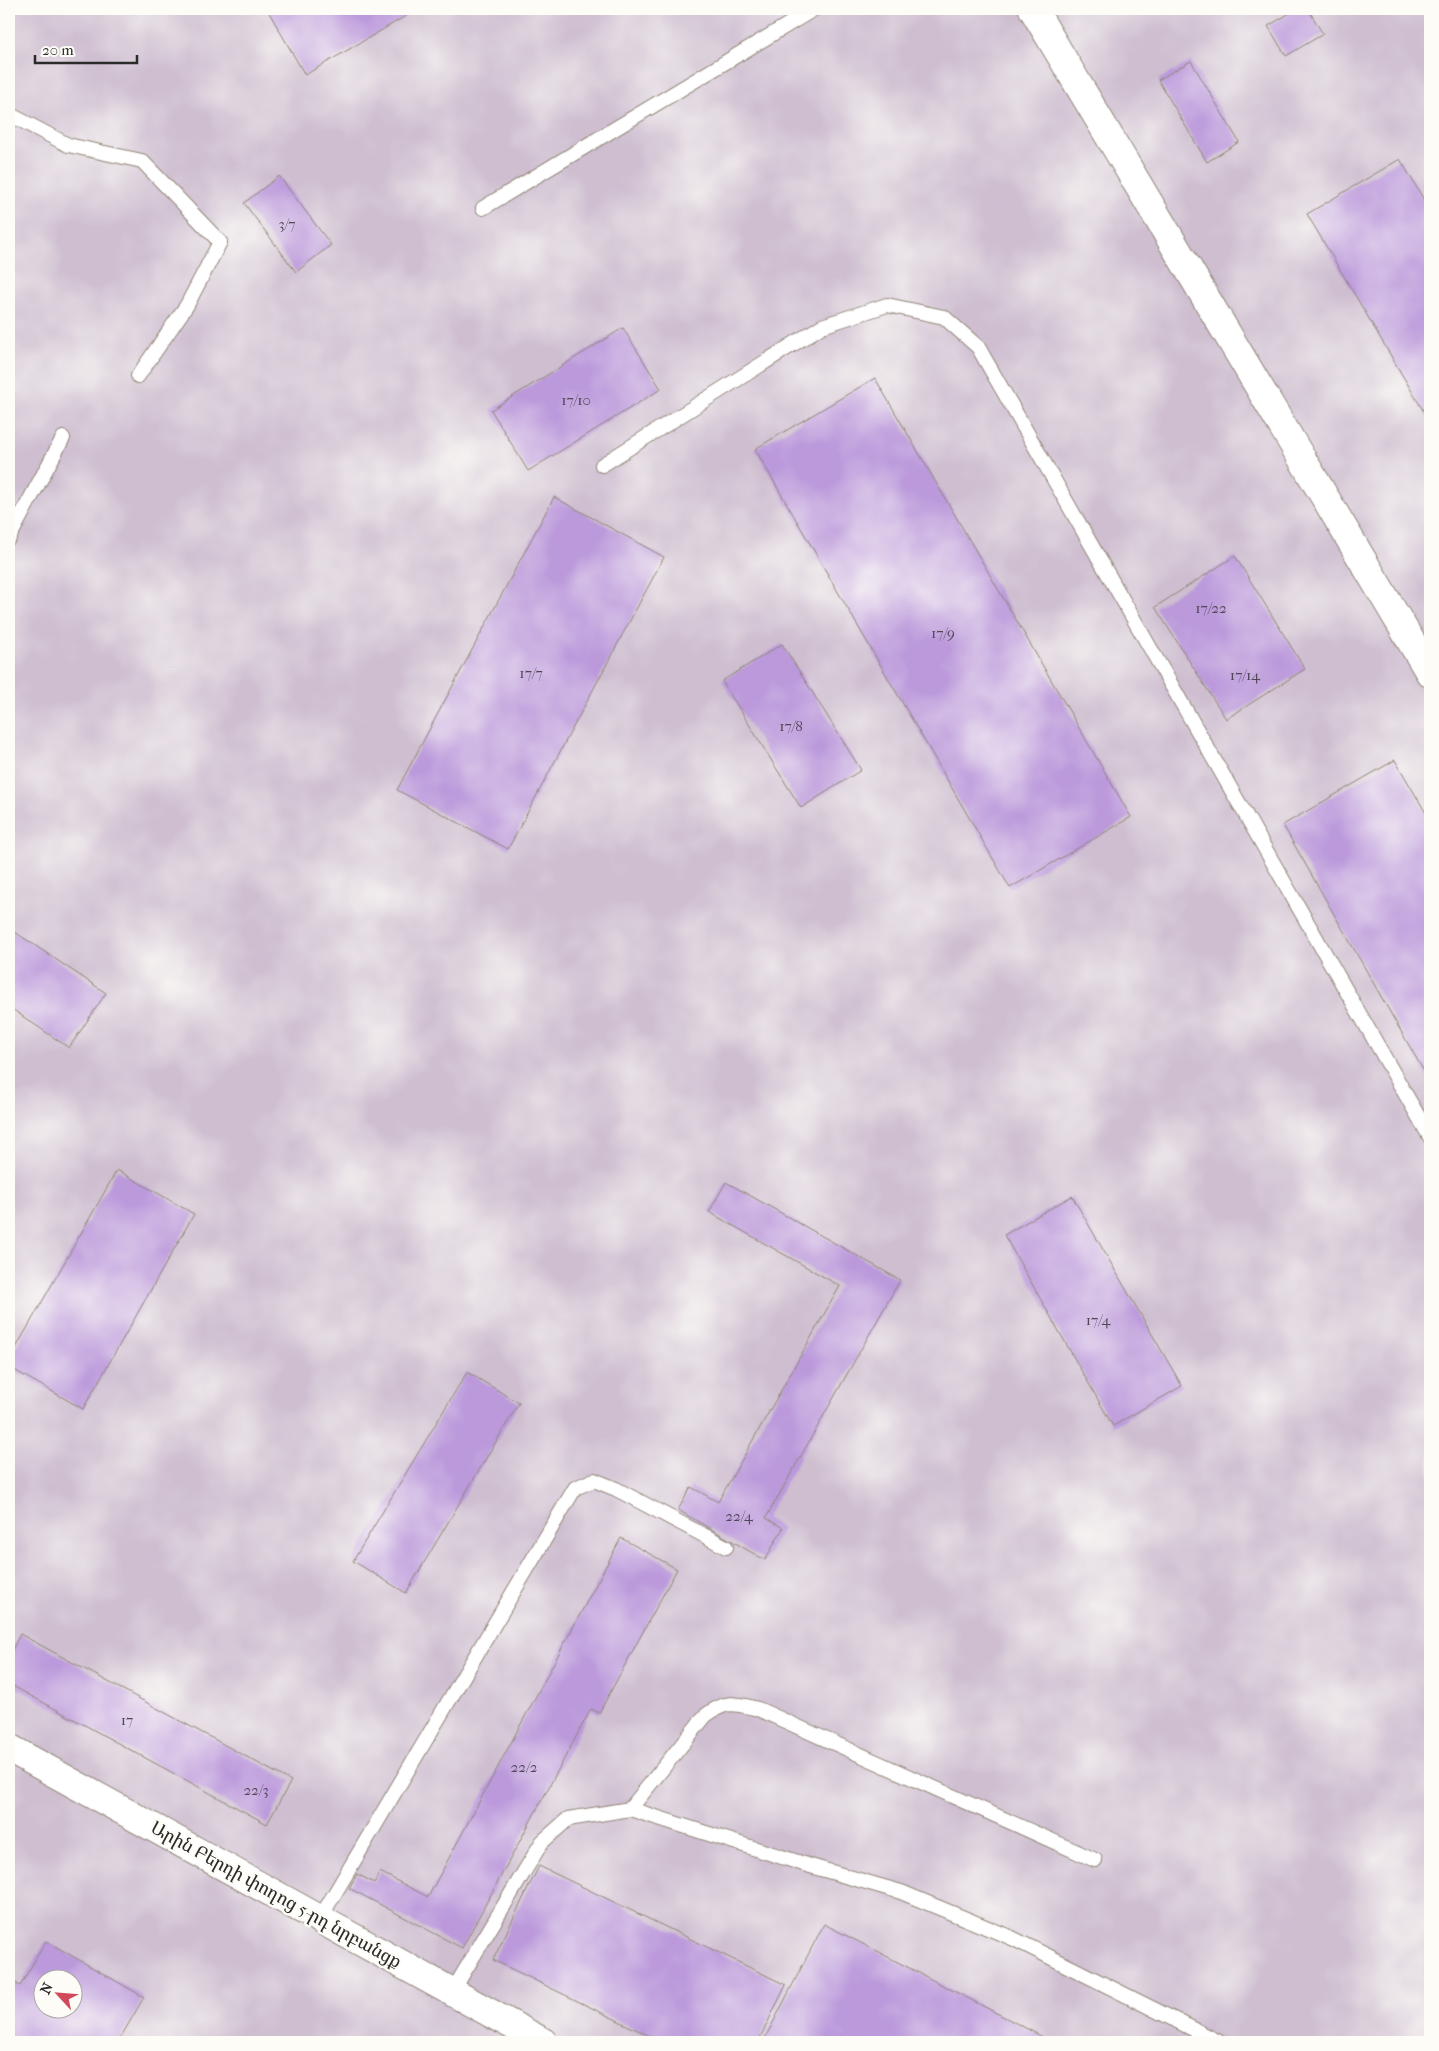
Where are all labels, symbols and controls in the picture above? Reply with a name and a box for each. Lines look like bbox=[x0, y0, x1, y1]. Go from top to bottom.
scale bar bbox=[35, 32, 138, 64]
text: 20 m bbox=[42, 41, 74, 59]
house number: 3/7 bbox=[278, 215, 296, 233]
house number: 17/10 bbox=[561, 391, 591, 409]
house number: 17/22 bbox=[1195, 599, 1227, 617]
house number: 17/9 bbox=[931, 624, 955, 642]
house number: 17/7 bbox=[519, 664, 543, 682]
house number: 17/14 bbox=[1230, 666, 1261, 684]
house number: 17/8 bbox=[779, 717, 803, 735]
house number: 17/4 bbox=[1086, 1311, 1111, 1329]
house number: 22/4 bbox=[725, 1507, 754, 1525]
house number: 17 bbox=[121, 1711, 133, 1729]
house number: 22/2 bbox=[511, 1758, 538, 1776]
house number: 22/3 bbox=[243, 1781, 269, 1799]
street label: Արին Բերդի փողոց 5-րդ նրբանցք bbox=[147, 1817, 405, 1973]
north arrow bbox=[32, 1968, 82, 2018]
text: N bbox=[37, 1980, 57, 1997]

